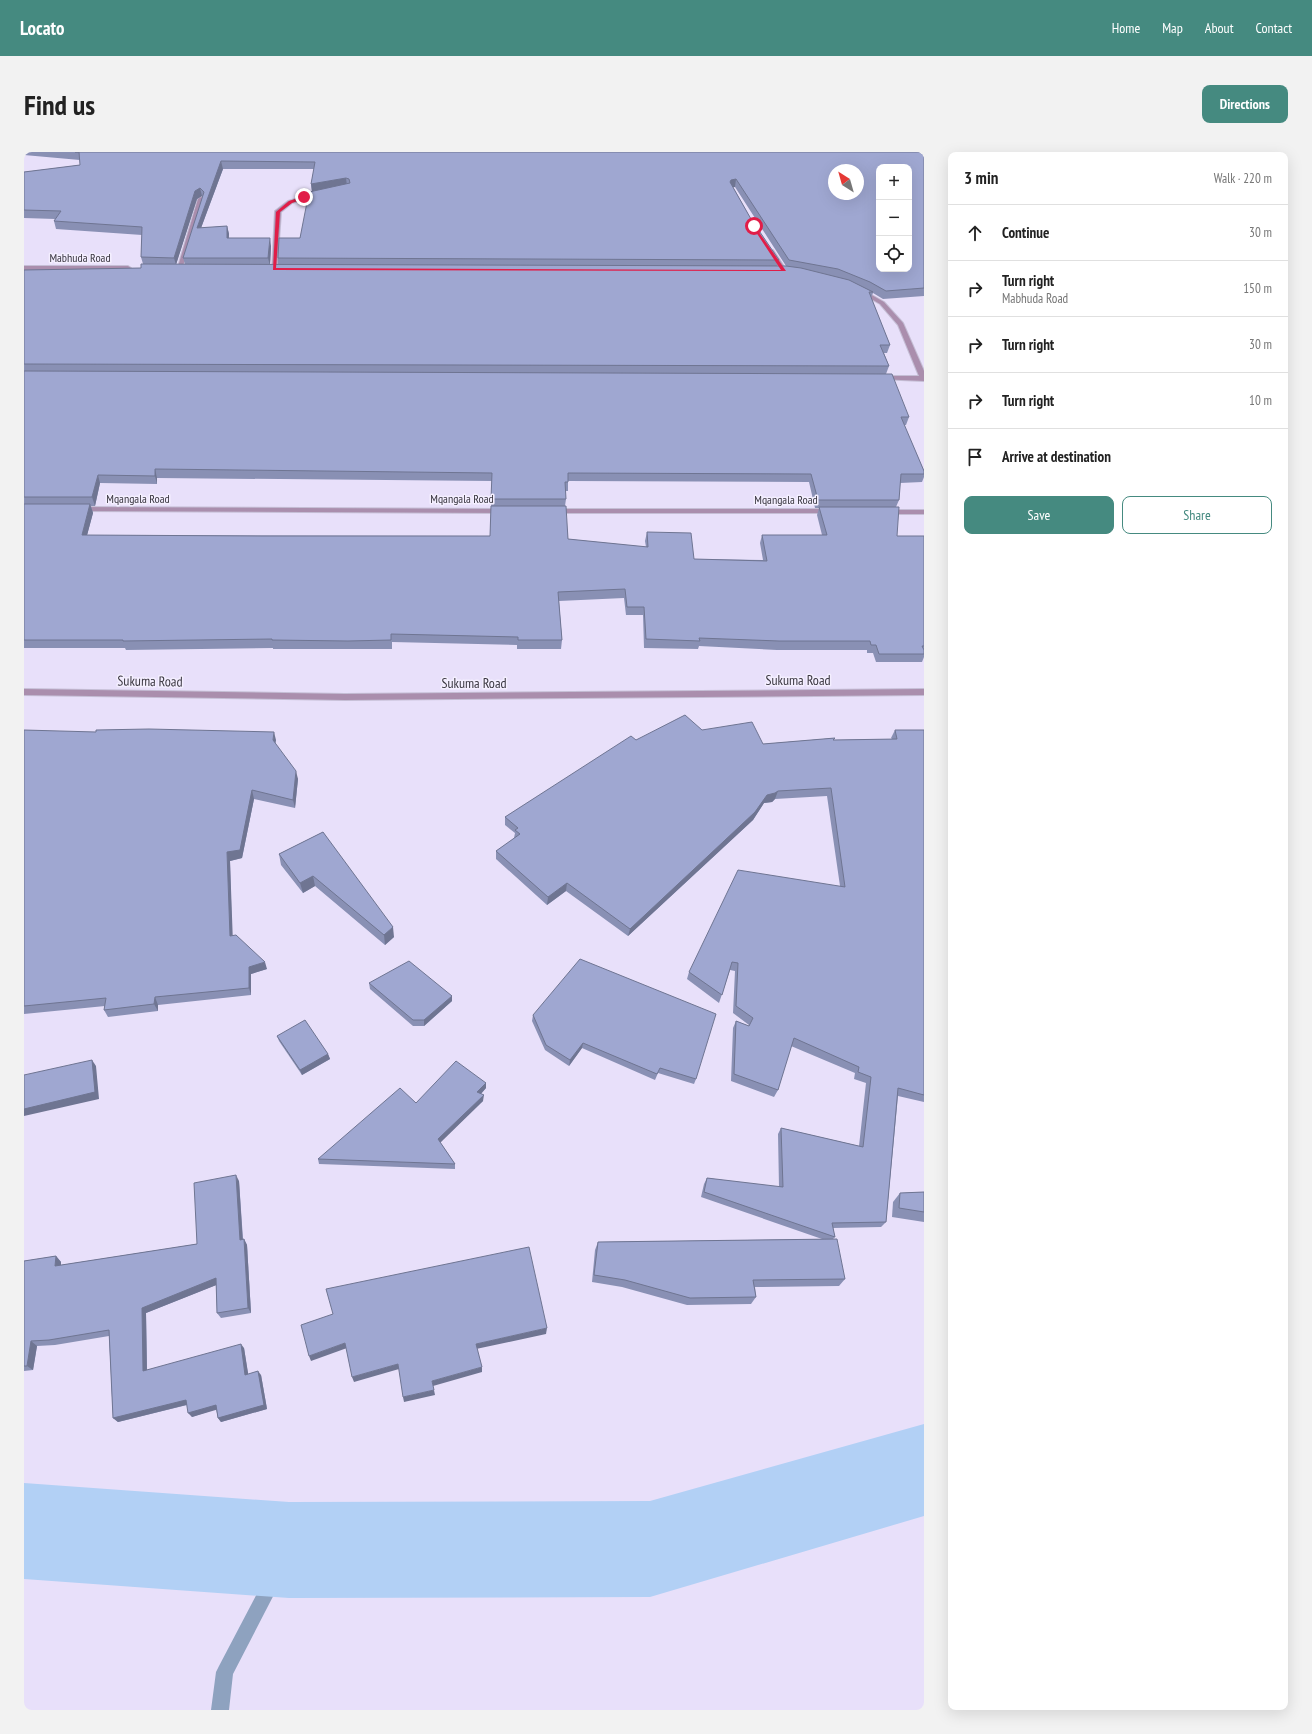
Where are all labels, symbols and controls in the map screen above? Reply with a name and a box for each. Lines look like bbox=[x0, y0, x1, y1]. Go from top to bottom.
text: Locato bbox=[20, 16, 65, 40]
text: Home bbox=[1112, 19, 1140, 37]
text: Map bbox=[1162, 19, 1183, 37]
text: About bbox=[1205, 19, 1234, 37]
text: Contact bbox=[1256, 19, 1292, 37]
button: Directions bbox=[1202, 85, 1288, 123]
text: Find us bbox=[24, 86, 95, 123]
north arrow bbox=[828, 164, 864, 200]
map controls bbox=[876, 164, 912, 272]
button: + bbox=[876, 164, 912, 200]
text: 3 min bbox=[964, 167, 998, 189]
text: Walk · 220 m bbox=[1214, 170, 1272, 187]
route end bbox=[295, 188, 313, 206]
button: − bbox=[876, 200, 912, 236]
route start bbox=[745, 217, 763, 235]
icon: ahead bbox=[964, 222, 986, 244]
text: Continue bbox=[1002, 223, 1049, 242]
text: 30 m bbox=[1249, 224, 1272, 241]
button: locate bbox=[876, 236, 912, 272]
street label: Mabhuda Road bbox=[49, 250, 111, 265]
text: Turn right bbox=[1002, 271, 1054, 290]
icon: right bbox=[964, 278, 986, 300]
text: 150 m bbox=[1243, 280, 1272, 297]
text: Mabhuda Road bbox=[1002, 290, 1068, 307]
icon: right bbox=[964, 334, 986, 356]
text: Turn right bbox=[1002, 335, 1054, 354]
text: 30 m bbox=[1249, 336, 1272, 353]
icon: right bbox=[964, 390, 986, 412]
text: Turn right bbox=[1002, 391, 1054, 410]
text: 10 m bbox=[1249, 392, 1272, 409]
icon: arrive bbox=[964, 446, 986, 468]
text: Arrive at destination bbox=[1002, 447, 1111, 466]
street label: Mqangala Road bbox=[106, 491, 170, 506]
street label: Mqangala Road bbox=[430, 491, 494, 506]
street label: Mqangala Road bbox=[754, 492, 818, 507]
button: Save bbox=[964, 496, 1114, 534]
button: Share bbox=[1122, 496, 1272, 534]
street label: Sukuma Road bbox=[117, 671, 183, 691]
street label: Sukuma Road bbox=[765, 671, 831, 689]
street label: Sukuma Road bbox=[441, 674, 507, 692]

